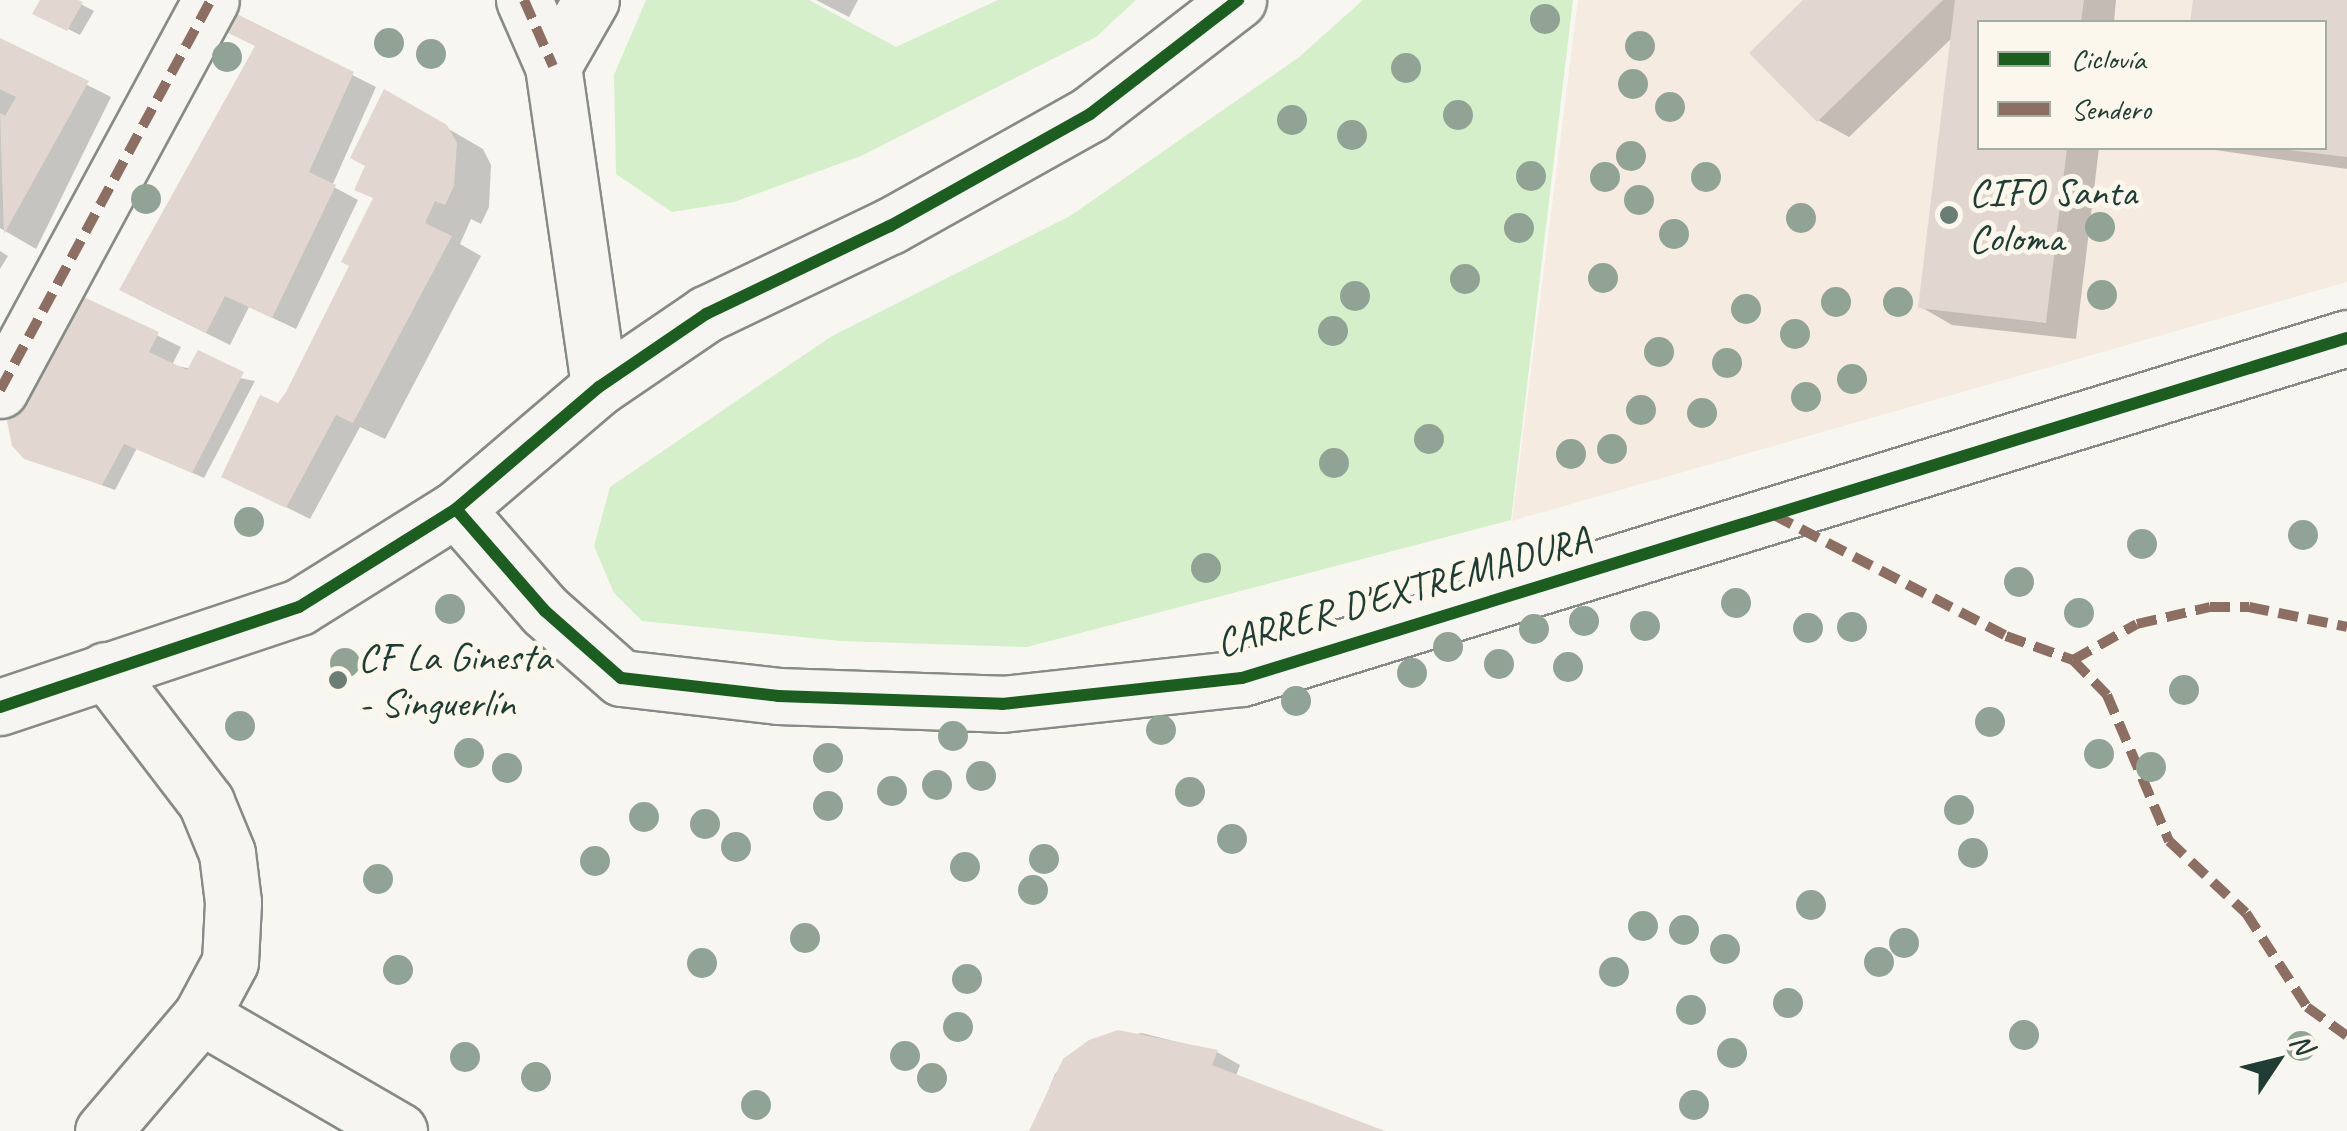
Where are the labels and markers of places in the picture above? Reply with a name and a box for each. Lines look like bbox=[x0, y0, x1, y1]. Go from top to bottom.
place label: CIFO Santa Coloma bbox=[1969, 168, 2137, 262]
marker: CIFO Santa Coloma bbox=[1938, 204, 1960, 226]
place label: CF La Ginesta - Singuerlín bbox=[358, 633, 551, 727]
marker: CF La Ginesta - Singuerlín bbox=[327, 669, 349, 691]

